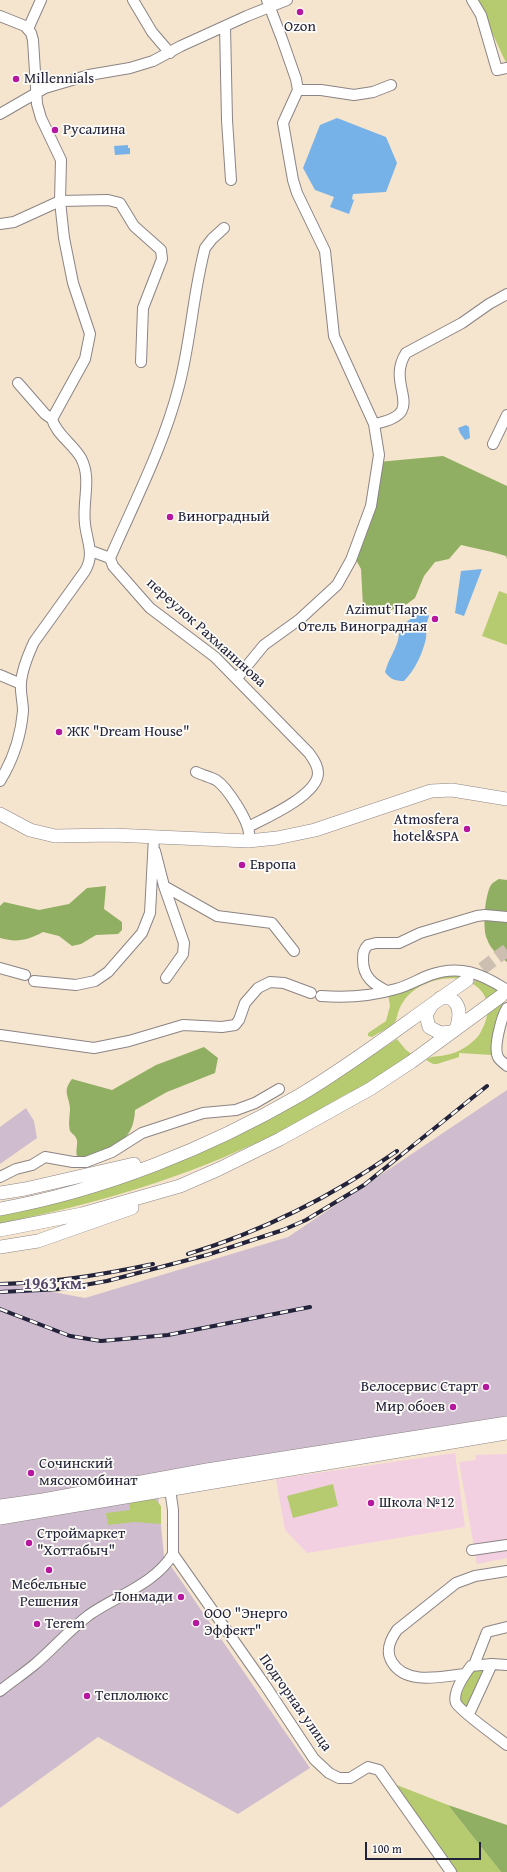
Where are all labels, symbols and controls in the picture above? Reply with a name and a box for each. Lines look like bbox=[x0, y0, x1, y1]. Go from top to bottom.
marker: Ozon bbox=[295, 7, 305, 17]
place label: Ozon bbox=[284, 18, 316, 36]
place label: Millennials bbox=[24, 70, 94, 88]
marker: Millennials bbox=[11, 74, 21, 84]
place label: Русалина bbox=[63, 121, 126, 139]
marker: Русалина bbox=[50, 125, 60, 135]
place label: Виноградный bbox=[178, 508, 270, 526]
marker: Виноградный bbox=[165, 512, 175, 522]
street label: переулок Рахманинова bbox=[143, 575, 269, 691]
place label: Azimut Парк Отель Виноградная bbox=[298, 601, 427, 636]
marker: Azimut Парк Отель Виноградная bbox=[430, 614, 440, 624]
place label: ЖК "Dream House" bbox=[67, 723, 189, 741]
marker: ЖК "Dream House" bbox=[54, 727, 64, 737]
place label: Atmosfera hotel&SPA bbox=[393, 811, 459, 846]
marker: Atmosfera hotel&SPA bbox=[462, 824, 472, 834]
place label: Европа bbox=[250, 856, 296, 874]
marker: Европа bbox=[237, 860, 247, 870]
district label: 1963 км. bbox=[24, 1275, 86, 1295]
place label: Велосервис Старт bbox=[361, 1378, 478, 1396]
marker: Велосервис Старт bbox=[481, 1382, 491, 1392]
place label: Мир обоев bbox=[376, 1398, 445, 1416]
marker: Мир обоев bbox=[448, 1402, 458, 1412]
place label: Сочинский мясокомбинат bbox=[39, 1455, 138, 1490]
marker: Сочинский мясокомбинат bbox=[26, 1468, 36, 1478]
place label: Школа №12 bbox=[379, 1494, 454, 1512]
marker: Школа №12 bbox=[366, 1498, 376, 1508]
place label: Строймаркет "Хоттабыч" bbox=[37, 1525, 125, 1560]
marker: Строймаркет "Хоттабыч" bbox=[24, 1538, 34, 1548]
marker: Мебельные Решения bbox=[44, 1565, 54, 1575]
place label: Мебельные Решения bbox=[11, 1576, 87, 1611]
place label: Лонмади bbox=[112, 1588, 173, 1606]
marker: Лонмади bbox=[176, 1592, 186, 1602]
place label: ООО "Энерго Эффект" bbox=[204, 1605, 288, 1640]
place label: Terem bbox=[45, 1615, 85, 1633]
marker: ООО "Энерго Эффект" bbox=[191, 1618, 201, 1628]
marker: Terem bbox=[32, 1619, 42, 1629]
street label: Подгорная улица bbox=[255, 1651, 335, 1755]
place label: Теплолюкс bbox=[95, 1687, 168, 1705]
marker: Теплолюкс bbox=[82, 1691, 92, 1701]
scale bar bbox=[367, 1834, 483, 1860]
text: 100 m bbox=[372, 1840, 402, 1857]

